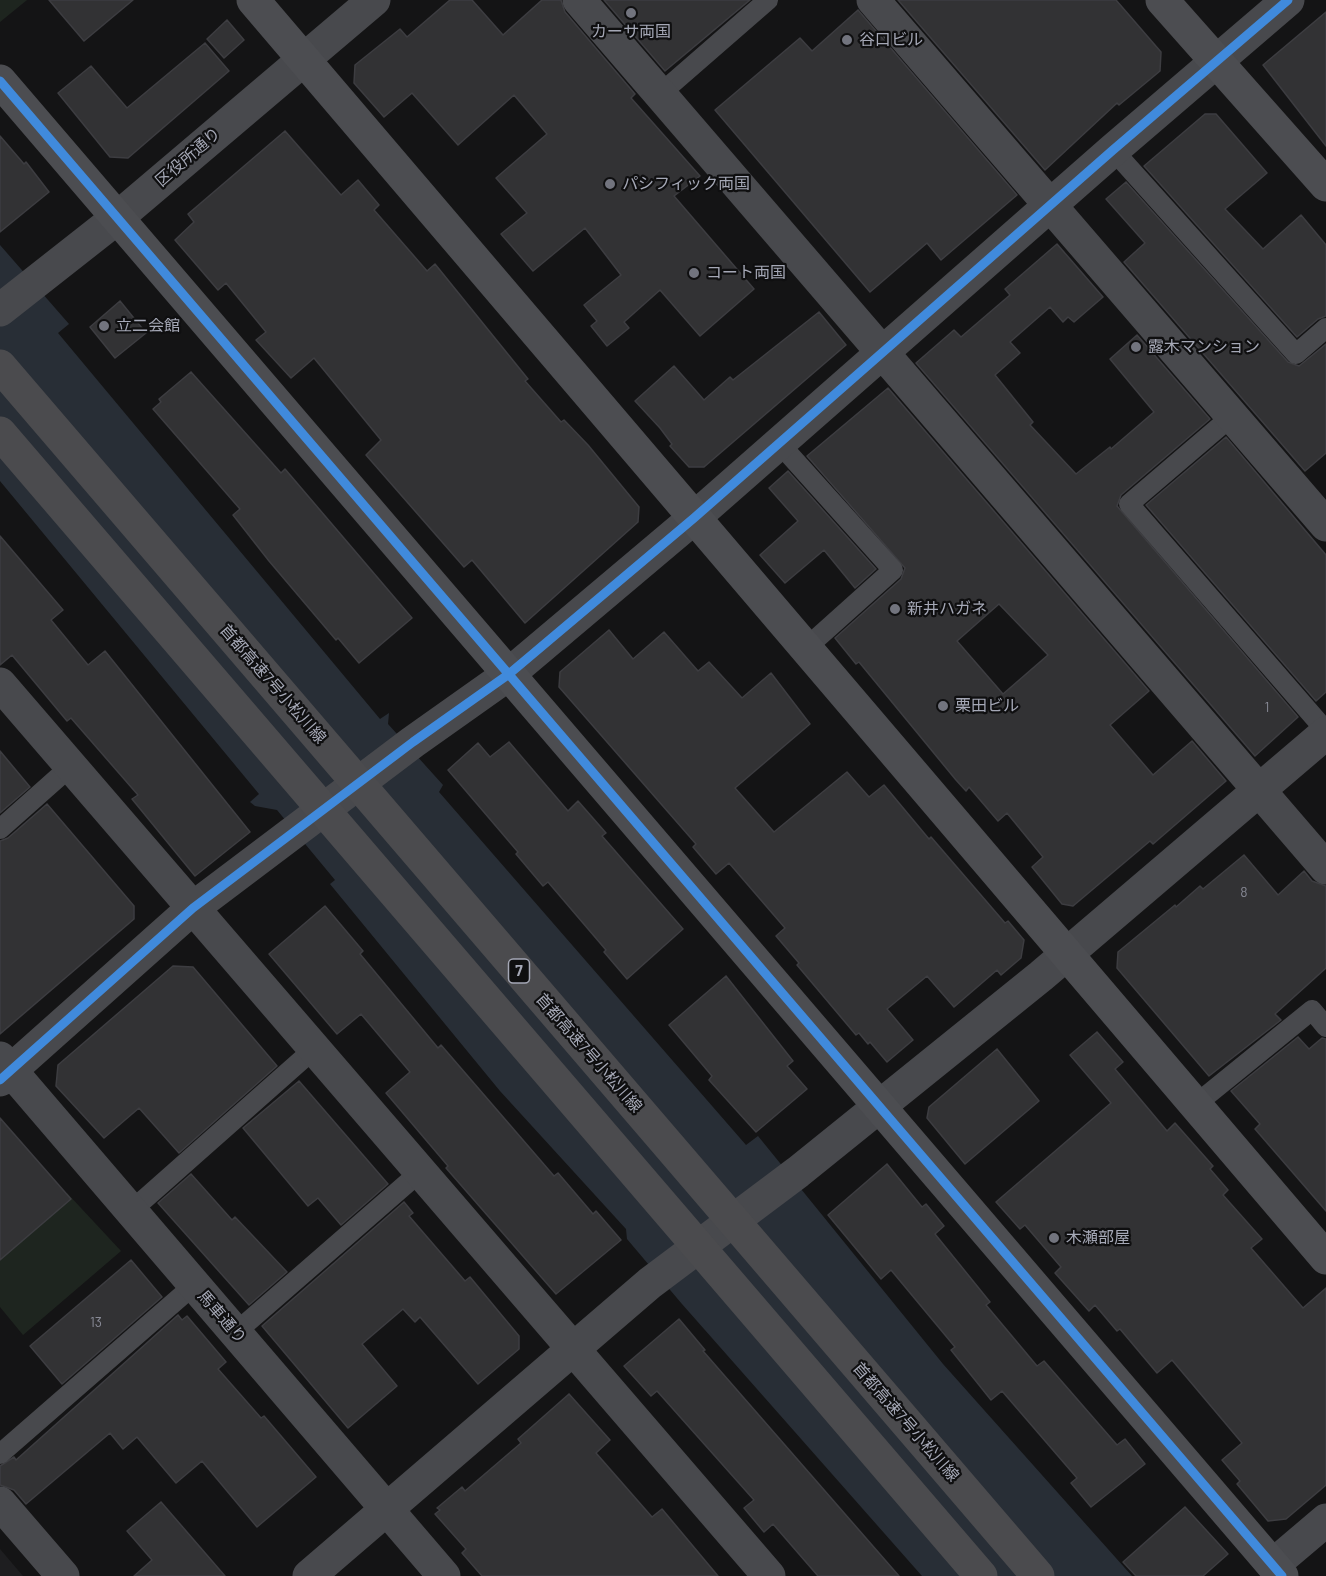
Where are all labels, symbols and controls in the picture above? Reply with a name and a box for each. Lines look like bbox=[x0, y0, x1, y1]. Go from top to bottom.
marker: カーサ両国 bbox=[624, 6, 638, 20]
place label: カーサ両国 bbox=[591, 22, 671, 42]
place label: 谷口ビル bbox=[859, 30, 923, 50]
marker: 谷口ビル bbox=[840, 33, 854, 47]
street label: 区役所通り bbox=[152, 124, 224, 190]
place label: パシフィック両国 bbox=[622, 174, 750, 194]
marker: パシフィック両国 bbox=[603, 177, 617, 191]
place label: コート両国 bbox=[706, 263, 786, 283]
marker: コート両国 bbox=[687, 266, 701, 280]
place label: 立二会館 bbox=[116, 316, 180, 336]
marker: 立二会館 bbox=[97, 319, 111, 333]
place label: 露木マンション bbox=[1148, 337, 1260, 357]
marker: 露木マンション bbox=[1129, 340, 1143, 354]
place label: 新井ハガネ bbox=[907, 599, 987, 619]
marker: 新井ハガネ bbox=[888, 602, 902, 616]
street label: 首都高速7号小松川線 bbox=[216, 621, 330, 747]
place label: 栗田ビル bbox=[955, 696, 1019, 716]
marker: 栗田ビル bbox=[936, 699, 950, 713]
house number: 1 bbox=[1265, 699, 1269, 715]
house number: 8 bbox=[1240, 884, 1248, 900]
road number: 7 bbox=[508, 959, 530, 983]
street label: 首都高速7号小松川線 bbox=[532, 990, 646, 1116]
place label: 木瀬部屋 bbox=[1066, 1228, 1130, 1248]
marker: 木瀬部屋 bbox=[1047, 1231, 1061, 1245]
street label: 馬車通り bbox=[194, 1287, 250, 1347]
house number: 13 bbox=[90, 1314, 102, 1330]
street label: 首都高速7号小松川線 bbox=[849, 1359, 963, 1485]

